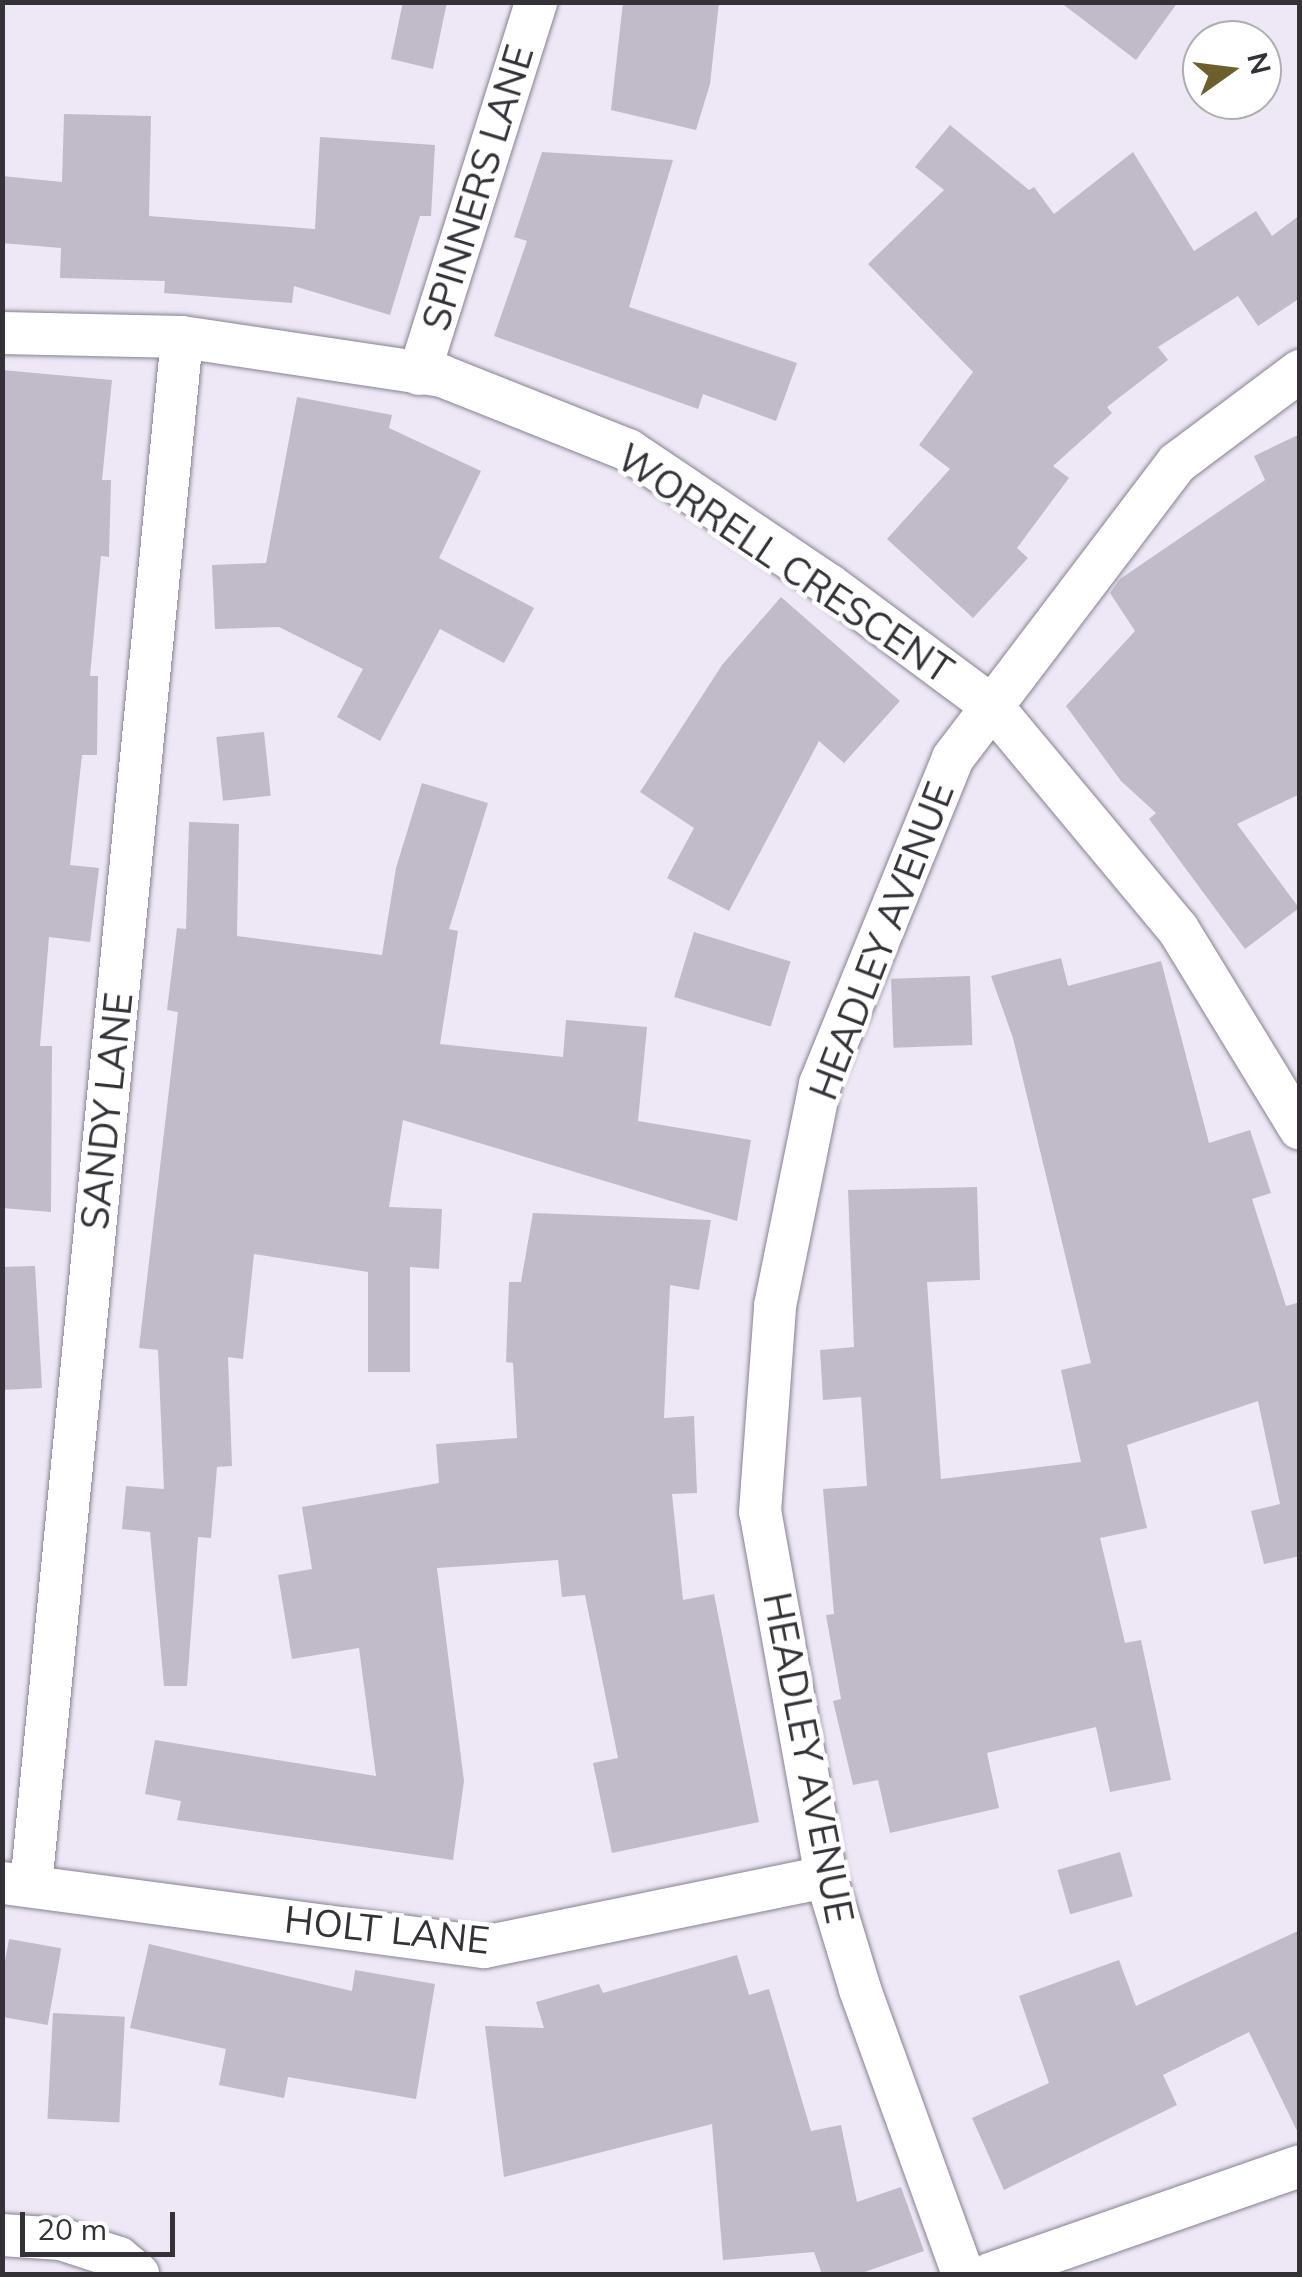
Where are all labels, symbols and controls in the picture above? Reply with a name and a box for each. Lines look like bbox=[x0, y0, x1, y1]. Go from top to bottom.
north arrow bbox=[1182, 20, 1282, 120]
street label: SPINNERS LANE bbox=[413, 40, 543, 336]
text: N bbox=[1240, 49, 1279, 78]
street label: WORRELL CRESCENT bbox=[609, 435, 961, 693]
street label: HEADLEY AVENUE bbox=[800, 776, 964, 1106]
street label: SANDY LANE bbox=[72, 990, 142, 1232]
street label: HEADLEY AVENUE bbox=[754, 1589, 862, 1927]
street label: HOLT LANE bbox=[282, 1897, 492, 1963]
scale bar bbox=[25, 2192, 180, 2254]
text: 20 m bbox=[37, 2210, 107, 2248]

